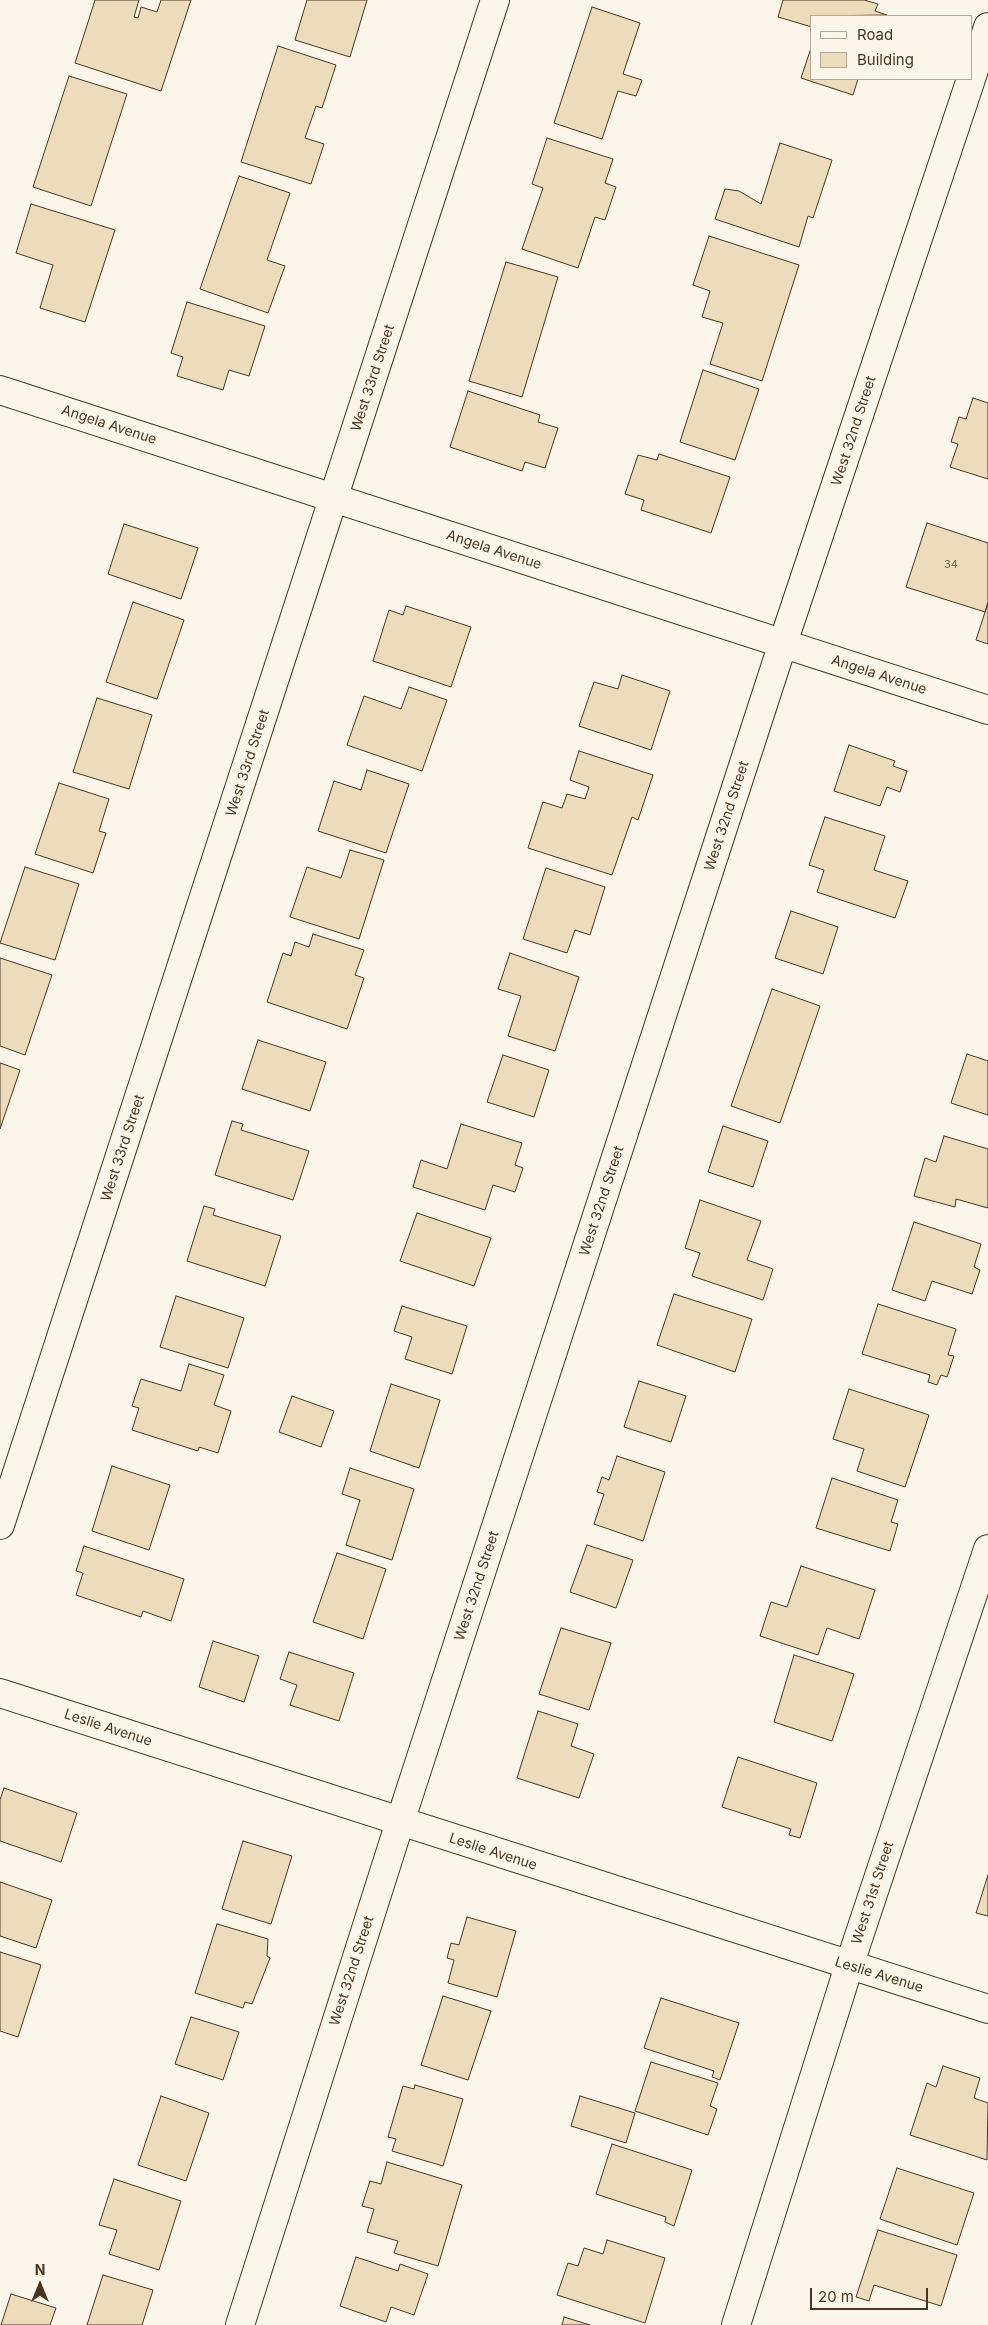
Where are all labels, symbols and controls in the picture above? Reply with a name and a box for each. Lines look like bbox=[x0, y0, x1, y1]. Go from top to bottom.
legend bbox=[810, 15, 973, 80]
text: Road bbox=[857, 25, 893, 44]
text: Building bbox=[857, 50, 914, 69]
street label: West 33rd Street bbox=[348, 322, 398, 434]
street label: West 32nd Street bbox=[828, 374, 880, 488]
street label: Angela Avenue bbox=[59, 402, 159, 448]
street label: Angela Avenue bbox=[444, 527, 544, 573]
house number: 34 bbox=[944, 558, 958, 572]
street label: Angela Avenue bbox=[829, 652, 929, 698]
street label: West 33rd Street bbox=[223, 707, 273, 819]
street label: West 32nd Street bbox=[701, 759, 753, 873]
street label: West 33rd Street bbox=[98, 1092, 148, 1204]
street label: West 32nd Street bbox=[576, 1144, 628, 1258]
street label: West 32nd Street bbox=[451, 1529, 503, 1643]
street label: Leslie Avenue bbox=[62, 1706, 154, 1750]
street label: Leslie Avenue bbox=[447, 1830, 539, 1874]
street label: West 31st Street bbox=[848, 1840, 898, 1946]
street label: West 32nd Street bbox=[326, 1914, 378, 2028]
street label: Leslie Avenue bbox=[833, 1954, 925, 1996]
north arrow bbox=[15, 2260, 65, 2310]
text: N bbox=[35, 2261, 45, 2278]
scale bar bbox=[813, 2278, 930, 2310]
text: 20 m bbox=[818, 2287, 854, 2306]

